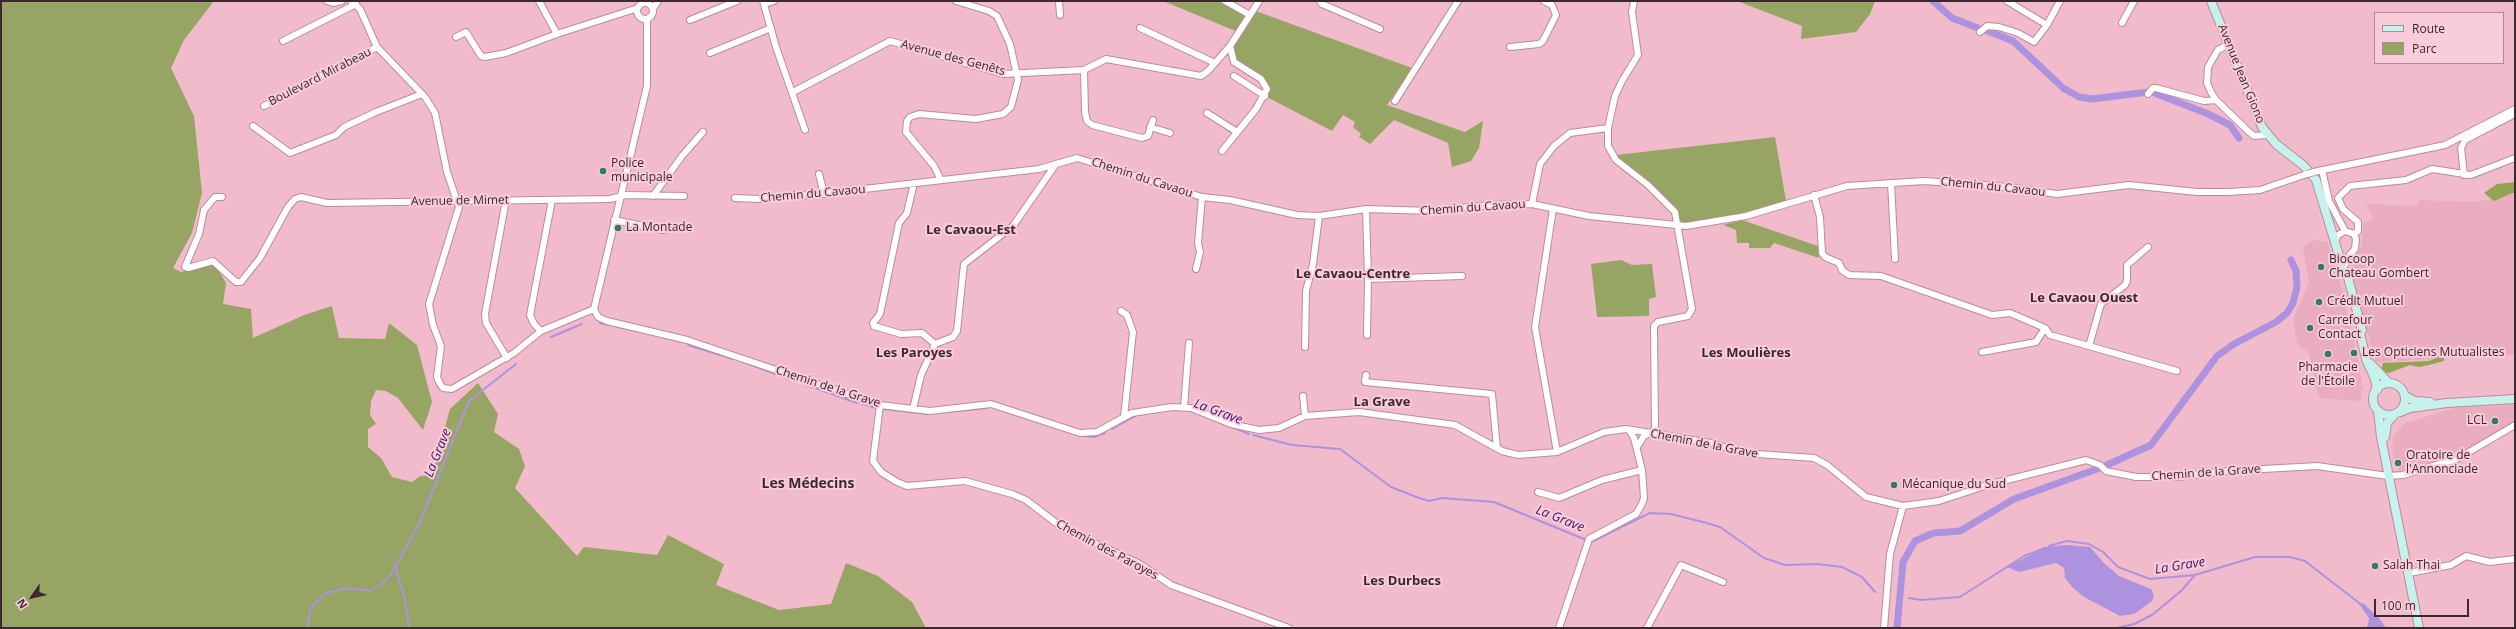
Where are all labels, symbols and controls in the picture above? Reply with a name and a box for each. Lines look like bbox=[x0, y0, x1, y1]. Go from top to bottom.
legend bbox=[2374, 12, 2504, 64]
text: Route bbox=[2412, 20, 2445, 37]
street label: Avenue Jean Giono bbox=[2215, 22, 2267, 126]
street label: Avenue des Genêts bbox=[899, 37, 1007, 79]
text: Parc bbox=[2412, 40, 2437, 57]
street label: Boulevard Mirabeau bbox=[266, 45, 374, 109]
street label: Chemin du Cavaou bbox=[1090, 155, 1194, 201]
place label: Police municipale bbox=[611, 157, 672, 185]
marker: Police municipale bbox=[598, 166, 608, 176]
street label: Chemin du Cavaou bbox=[1940, 174, 2046, 200]
street label: Chemin du Cavaou bbox=[760, 182, 866, 206]
street label: Avenue de Mimet bbox=[411, 193, 509, 209]
street label: Chemin du Cavaou bbox=[1420, 197, 1526, 219]
place label: La Montade bbox=[626, 221, 692, 235]
district label: Le Cavaou-Est bbox=[926, 222, 1016, 238]
marker: La Montade bbox=[613, 223, 623, 233]
place label: Biocoop Chateau Gombert bbox=[2329, 253, 2429, 281]
marker: Biocoop Chateau Gombert bbox=[2316, 262, 2326, 272]
district label: Le Cavaou-Centre bbox=[1296, 266, 1410, 282]
district label: Le Cavaou Ouest bbox=[2030, 290, 2138, 306]
place label: Crédit Mutuel bbox=[2327, 295, 2404, 309]
marker: Crédit Mutuel bbox=[2314, 297, 2324, 307]
place label: Carrefour Contact bbox=[2318, 314, 2372, 342]
marker: Carrefour Contact bbox=[2305, 323, 2315, 333]
district label: Les Paroyes bbox=[876, 345, 952, 361]
district label: Les Moulières bbox=[1701, 345, 1791, 361]
place label: Les Opticiens Mutualistes bbox=[2362, 346, 2504, 360]
marker: Les Opticiens Mutualistes bbox=[2349, 348, 2359, 358]
marker: Pharmacie de l'Étoile bbox=[2323, 349, 2333, 359]
place label: Pharmacie de l'Étoile bbox=[2298, 361, 2358, 389]
street label: Chemin de la Grave bbox=[774, 363, 882, 411]
district label: La Grave bbox=[1354, 394, 1410, 410]
water label: La Grave bbox=[1191, 396, 1245, 428]
place label: LCL bbox=[2467, 414, 2487, 428]
marker: LCL bbox=[2490, 416, 2500, 426]
water label: La Grave bbox=[421, 427, 455, 479]
street label: Chemin de la Grave bbox=[1649, 427, 1759, 461]
place label: Oratoire de l'Annonciade bbox=[2406, 449, 2478, 477]
marker: Oratoire de l'Annonciade bbox=[2393, 458, 2403, 468]
street label: Chemin de la Grave bbox=[2151, 462, 2261, 484]
district label: Les Médecins bbox=[761, 476, 855, 492]
place label: Mécanique du Sud bbox=[1902, 478, 2006, 492]
marker: Mécanique du Sud bbox=[1889, 480, 1899, 490]
water label: La Grave bbox=[1534, 502, 1586, 536]
street label: Chemin des Paroyes bbox=[1053, 517, 1161, 583]
water label: La Grave bbox=[2154, 554, 2206, 578]
place label: Salah Thai bbox=[2383, 559, 2440, 573]
marker: Salah Thai bbox=[2370, 561, 2380, 571]
district label: Les Durbecs bbox=[1363, 573, 1441, 589]
north arrow bbox=[12, 577, 52, 617]
scale bar bbox=[2376, 591, 2471, 617]
text: N bbox=[13, 596, 30, 612]
text: 100 m bbox=[2381, 597, 2416, 614]

